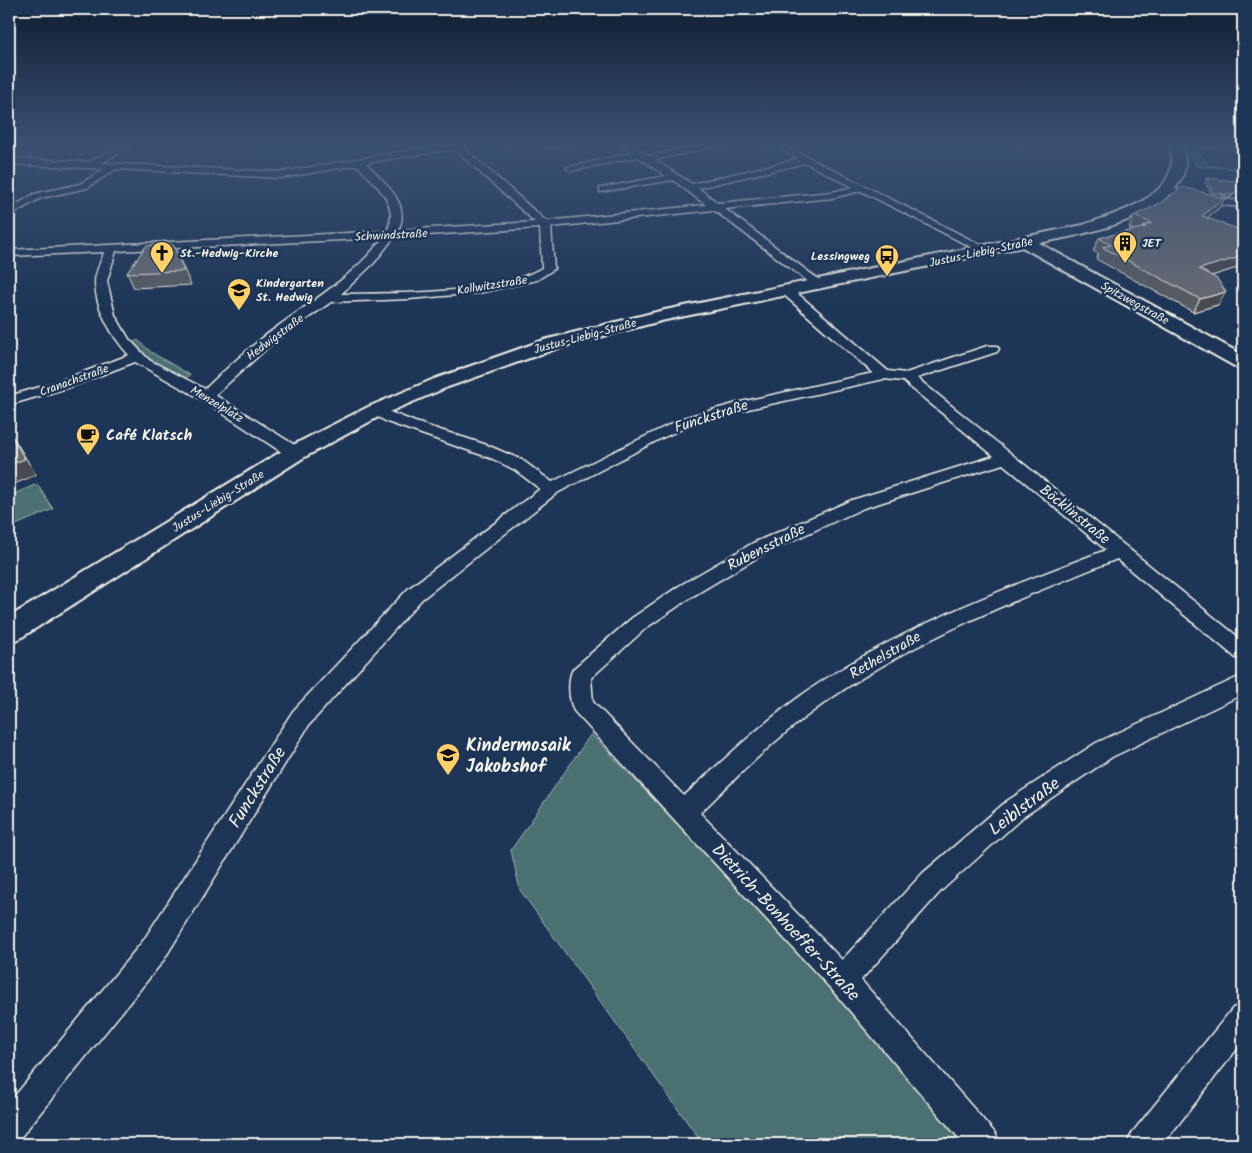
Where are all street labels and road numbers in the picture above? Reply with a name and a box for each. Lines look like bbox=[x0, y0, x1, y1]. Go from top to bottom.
street label: Schwindstraße bbox=[354, 224, 429, 247]
street label: Justus-Liebig-Straße bbox=[927, 232, 1035, 273]
street label: Kollwitzstraße bbox=[456, 270, 529, 300]
street label: Spitzwegstraße bbox=[1097, 277, 1173, 330]
street label: Hedwigstraße bbox=[242, 309, 309, 365]
street label: Justus-Liebig-Straße bbox=[532, 313, 639, 359]
street label: Cranachstraße bbox=[37, 359, 112, 402]
street label: Menzelplatz bbox=[187, 381, 247, 428]
street label: Funckstraße bbox=[671, 394, 752, 440]
street label: Justus-Liebig-Straße bbox=[168, 465, 269, 537]
street label: Böcklinstraße bbox=[1034, 479, 1115, 551]
street label: Rubensstraße bbox=[723, 518, 810, 578]
street label: Rethelstraße bbox=[845, 625, 926, 686]
street label: Funckstraße bbox=[222, 741, 295, 834]
street label: Leiblstraße bbox=[983, 770, 1067, 844]
street label: Dietrich-Bonhoeffer-Straße bbox=[703, 837, 866, 1009]

